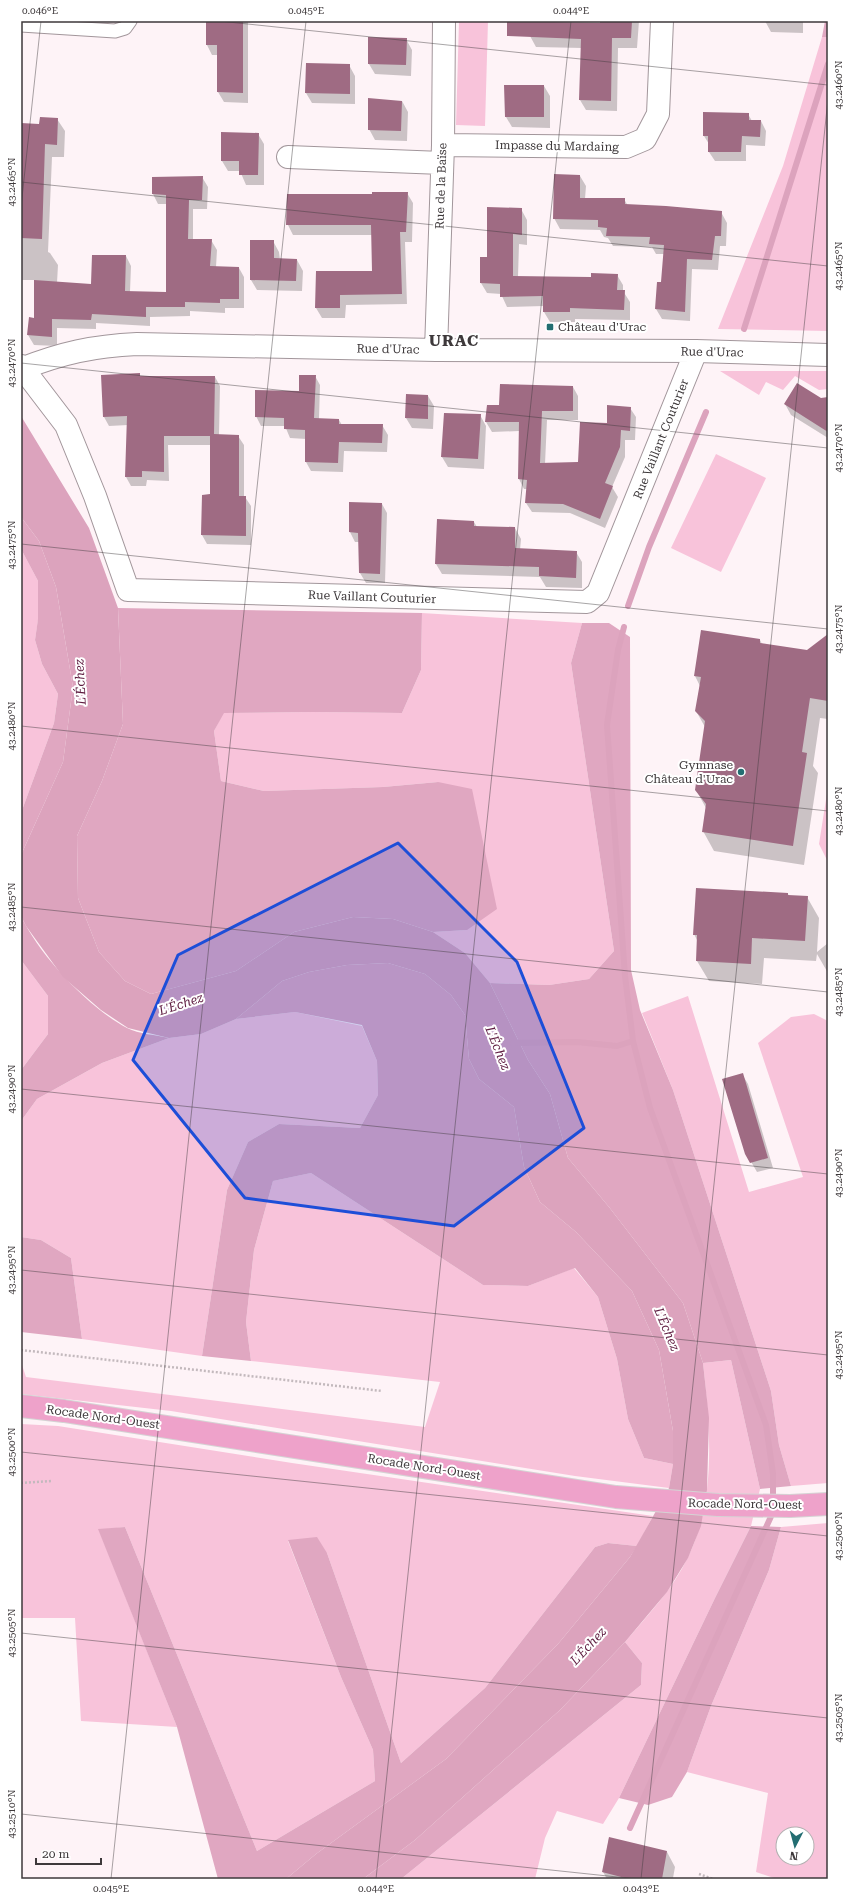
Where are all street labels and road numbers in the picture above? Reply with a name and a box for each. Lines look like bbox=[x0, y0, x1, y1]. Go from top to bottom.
street label: Impasse du Mardaing bbox=[495, 138, 619, 154]
street label: Rue de la Baïse bbox=[432, 142, 450, 229]
street label: Rue d'Urac bbox=[356, 341, 420, 357]
street label: Rue d'Urac bbox=[680, 344, 744, 360]
street label: Rue Vaillant Couturier bbox=[631, 377, 692, 501]
street label: Rue Vaillant Couturier bbox=[308, 588, 436, 606]
street label: Rocade Nord-Ouest bbox=[45, 1402, 161, 1432]
street label: Rocade Nord-Ouest bbox=[366, 1451, 482, 1483]
street label: Rocade Nord-Ouest bbox=[688, 1496, 803, 1512]

